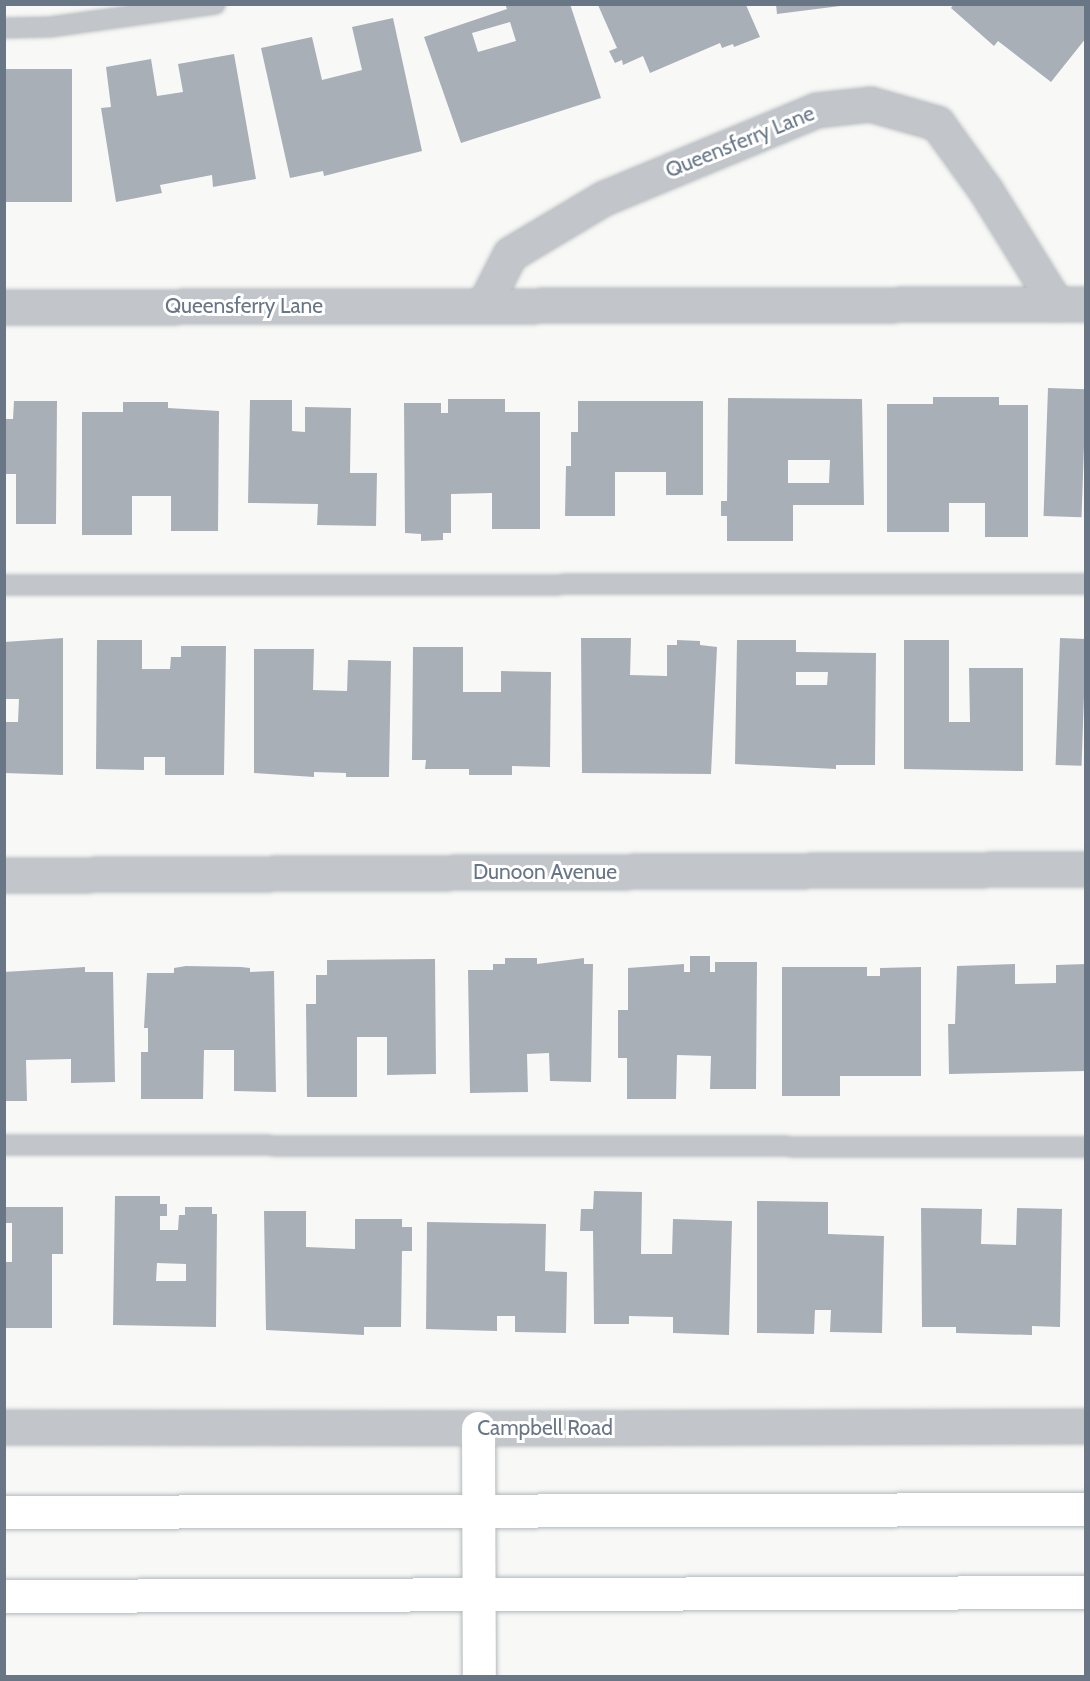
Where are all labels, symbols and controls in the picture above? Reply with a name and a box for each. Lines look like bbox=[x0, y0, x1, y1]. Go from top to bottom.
street label: Queensferry Lane bbox=[662, 101, 818, 183]
street label: Queensferry Lane bbox=[165, 293, 323, 319]
street label: Dunoon Avenue bbox=[473, 859, 617, 885]
street label: Campbell Road bbox=[477, 1415, 613, 1441]

